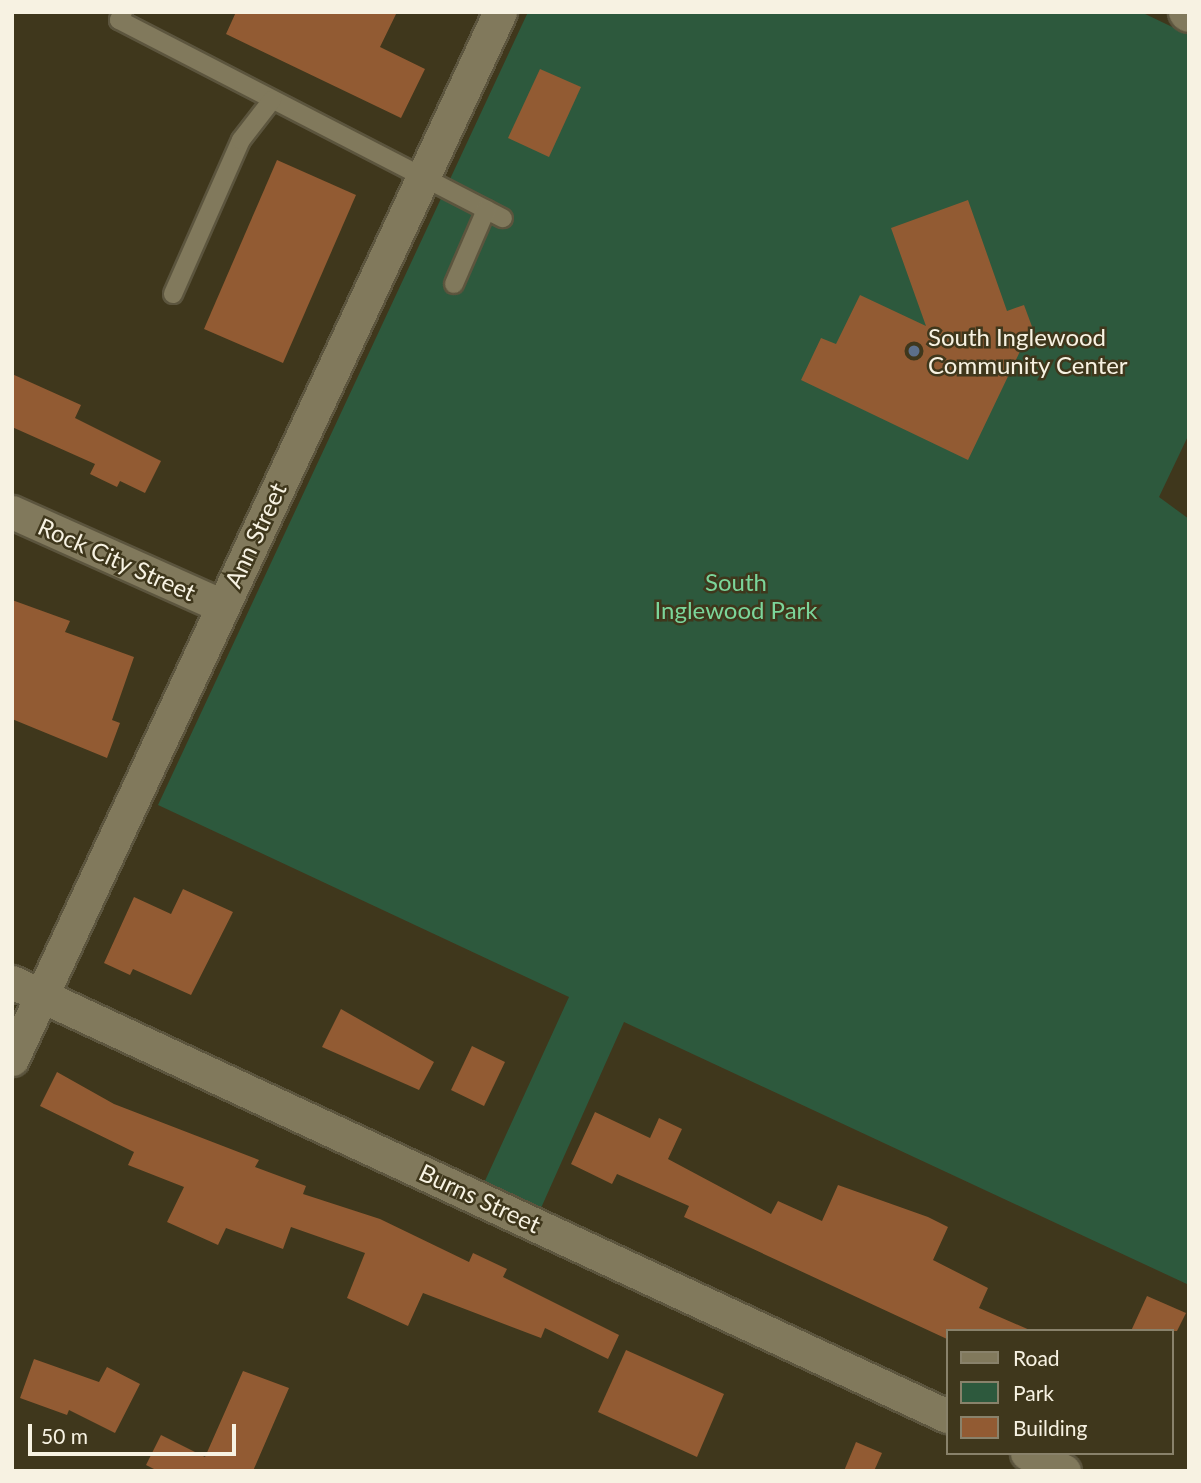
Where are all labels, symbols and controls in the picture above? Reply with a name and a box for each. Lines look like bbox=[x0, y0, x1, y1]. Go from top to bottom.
place label: South Inglewood Community Center bbox=[928, 323, 1128, 379]
marker: South Inglewood Community Center bbox=[906, 343, 922, 359]
street label: Ann Street bbox=[218, 478, 292, 592]
street label: Rock City Street bbox=[34, 511, 200, 607]
park label: South Inglewood Park bbox=[655, 568, 817, 624]
street label: Burns Street bbox=[415, 1157, 545, 1239]
legend bbox=[946, 1329, 1173, 1455]
text: Road bbox=[1013, 1345, 1060, 1370]
text: Park bbox=[1013, 1380, 1054, 1405]
scale bar bbox=[32, 1410, 240, 1454]
text: Building bbox=[1013, 1415, 1088, 1440]
text: 50 m bbox=[41, 1423, 88, 1448]

